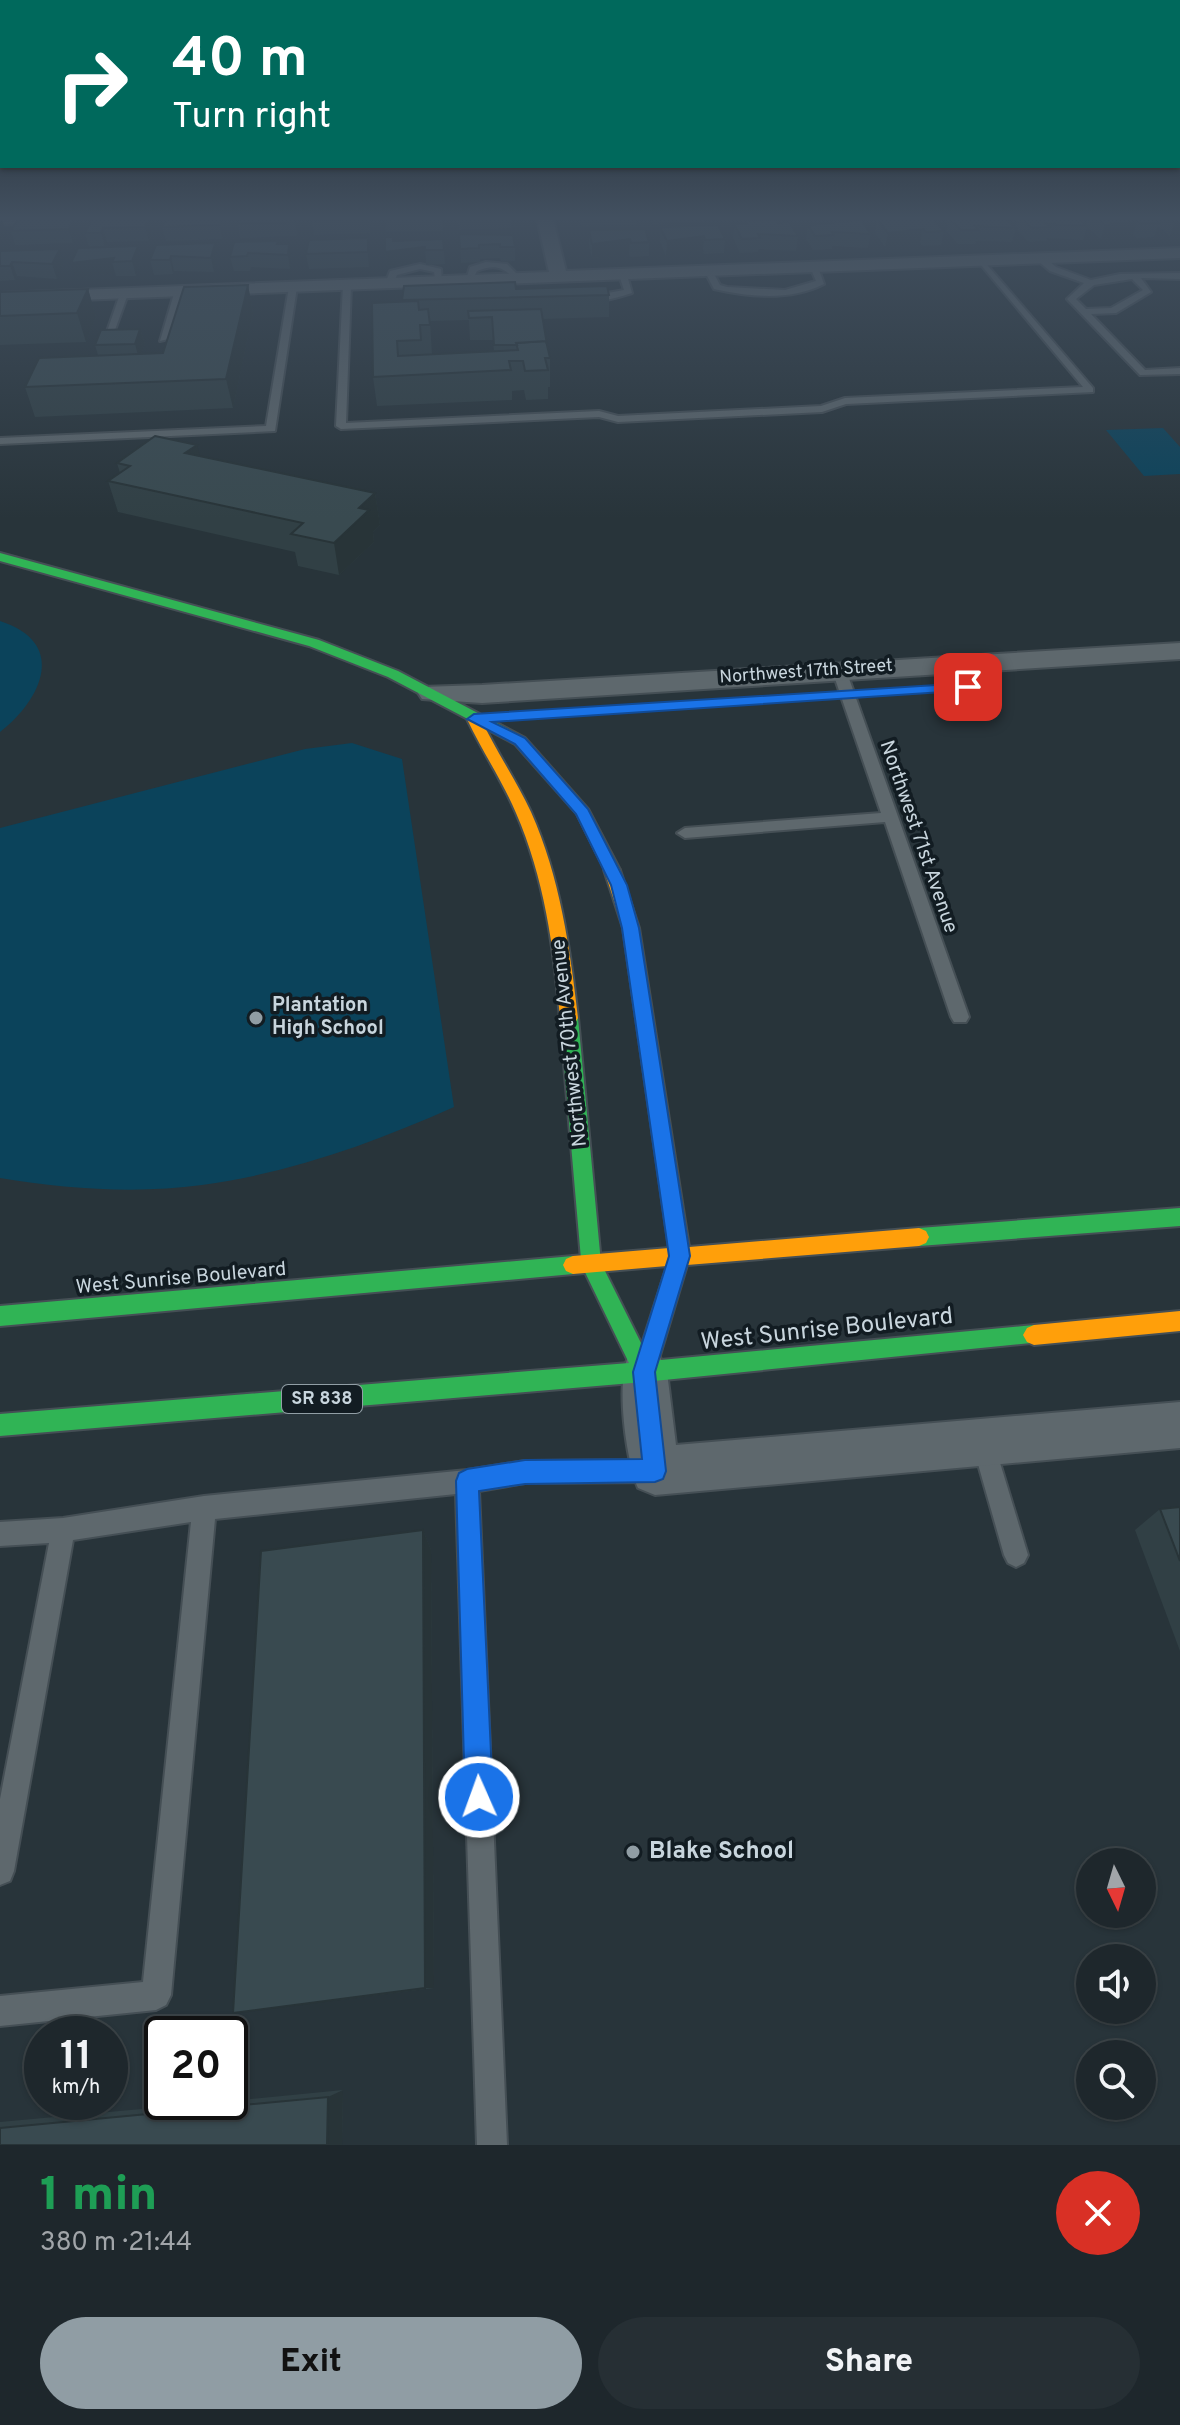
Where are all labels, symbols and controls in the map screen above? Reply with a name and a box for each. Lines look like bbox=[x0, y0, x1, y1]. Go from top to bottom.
text: 40 m bbox=[172, 26, 308, 96]
icon: right bbox=[40, 32, 144, 136]
text: Turn right bbox=[172, 95, 331, 141]
pin bbox=[934, 653, 1002, 721]
street label: Northwest 17th Street bbox=[719, 654, 893, 690]
icon: arrive bbox=[946, 665, 990, 709]
street label: Northwest 71st Avenue bbox=[873, 737, 963, 937]
street label: Northwest 70th Avenue bbox=[546, 938, 594, 1148]
place label: Plantation High School bbox=[272, 993, 384, 1042]
marker: Plantation High School bbox=[247, 1009, 265, 1027]
street label: West Sunrise Boulevard bbox=[75, 1257, 287, 1301]
street label: West Sunrise Boulevard bbox=[699, 1302, 955, 1358]
road number: SR 838 bbox=[282, 1385, 362, 1413]
position arrow bbox=[437, 1755, 521, 1839]
place label: Blake School bbox=[649, 1837, 794, 1867]
marker: Blake School bbox=[624, 1843, 642, 1861]
north arrow bbox=[1076, 1848, 1156, 1928]
map controls bbox=[1076, 1848, 1156, 2120]
button: sound bbox=[1076, 1944, 1156, 2024]
speed limit sign: 20 bbox=[144, 2016, 248, 2120]
text: 11 bbox=[60, 2033, 92, 2083]
button: search bbox=[1076, 2040, 1156, 2120]
text: km/h bbox=[52, 2075, 100, 2101]
text: 1 min bbox=[40, 2167, 157, 2227]
button: close bbox=[1056, 2171, 1140, 2255]
text: 380 m · 21:44 bbox=[40, 2227, 192, 2260]
button: Exit bbox=[40, 2317, 582, 2409]
button: Share bbox=[598, 2317, 1140, 2409]

